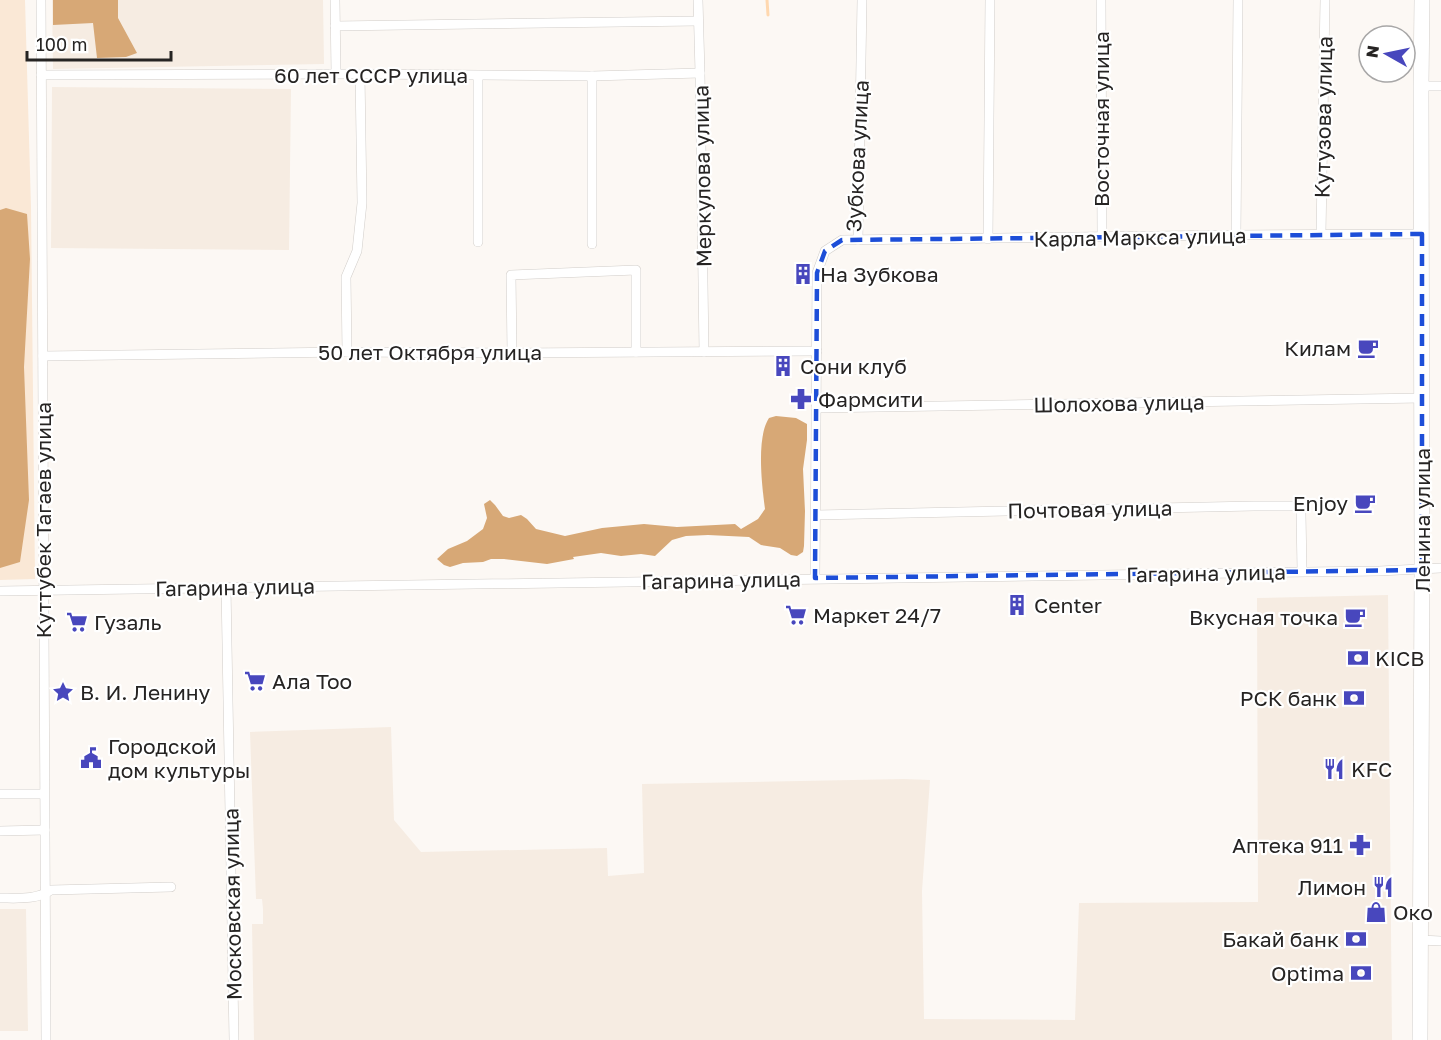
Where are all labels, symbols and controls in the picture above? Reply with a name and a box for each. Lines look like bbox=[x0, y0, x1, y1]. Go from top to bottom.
scale bar bbox=[27, 24, 171, 62]
north arrow bbox=[1357, 24, 1417, 84]
street label: Восточная улица bbox=[1088, 31, 1114, 207]
text: 100 m bbox=[36, 33, 87, 55]
street label: Кутузова улица bbox=[1309, 36, 1337, 198]
text: N bbox=[1361, 44, 1383, 59]
street label: 60 лет СССР улица bbox=[274, 62, 468, 88]
street label: Зубкова улица bbox=[840, 79, 874, 233]
street label: Меркулова улица bbox=[687, 85, 717, 267]
street label: Карла Маркса улица bbox=[1033, 222, 1247, 252]
place label: На Зубкова bbox=[820, 261, 939, 287]
building icon: На Зубкова bbox=[791, 262, 815, 286]
place label: Килам bbox=[1284, 335, 1351, 361]
cafe icon: Килам bbox=[1356, 336, 1380, 360]
street label: 50 лет Октября улица bbox=[318, 339, 542, 365]
place label: Сони клуб bbox=[800, 353, 907, 379]
building icon: Сони клуб bbox=[771, 354, 795, 378]
place label: Фармсити bbox=[818, 386, 923, 412]
pharmacy icon: Фармсити bbox=[789, 387, 813, 411]
street label: Шолохова улица bbox=[1033, 389, 1205, 417]
street label: Куттубек Тагаев улица bbox=[30, 402, 56, 638]
street label: Ленина улица bbox=[1409, 448, 1435, 592]
place label: Enjoy bbox=[1293, 490, 1348, 516]
cafe icon: Enjoy bbox=[1353, 491, 1377, 515]
street label: Почтовая улица bbox=[1007, 495, 1173, 523]
street label: Гагарина улица bbox=[1126, 559, 1286, 587]
street label: Гагарина улица bbox=[641, 566, 801, 594]
street label: Гагарина улица bbox=[155, 573, 315, 601]
place label: Center bbox=[1034, 592, 1102, 618]
building icon: Center bbox=[1005, 593, 1029, 617]
place label: Маркет 24/7 bbox=[813, 602, 941, 628]
supermarket icon: Маркет 24/7 bbox=[784, 603, 808, 627]
place label: Вкусная точка bbox=[1189, 604, 1338, 630]
cafe icon: Вкусная точка bbox=[1343, 605, 1367, 629]
place label: Гузаль bbox=[94, 609, 162, 635]
supermarket icon: Гузаль bbox=[65, 610, 89, 634]
place label: KICB bbox=[1375, 645, 1424, 671]
bank icon: KICB bbox=[1346, 646, 1370, 670]
place label: Ала Тоо bbox=[272, 668, 352, 694]
supermarket icon: Ала Тоо bbox=[243, 669, 267, 693]
place label: В. И. Ленину bbox=[80, 679, 211, 705]
place icon: В. И. Ленину bbox=[51, 680, 75, 704]
place label: РСК банк bbox=[1240, 685, 1337, 711]
bank icon: РСК банк bbox=[1342, 686, 1366, 710]
place label: Городской дом культуры bbox=[108, 733, 250, 783]
public building icon: Городской дом культуры bbox=[79, 746, 103, 770]
place label: KFC bbox=[1351, 756, 1392, 782]
restaurant icon: KFC bbox=[1322, 757, 1346, 781]
street label: Московская улица bbox=[217, 808, 247, 1000]
place label: Аптека 911 bbox=[1232, 832, 1343, 858]
pharmacy icon: Аптека 911 bbox=[1348, 833, 1372, 857]
place label: Лимон bbox=[1298, 874, 1366, 900]
restaurant icon: Лимон bbox=[1371, 875, 1395, 899]
place label: Око bbox=[1393, 899, 1433, 925]
shop icon: Око bbox=[1364, 900, 1388, 924]
place label: Бакай банк bbox=[1222, 926, 1339, 952]
bank icon: Бакай банк bbox=[1344, 927, 1368, 951]
place label: Optima bbox=[1271, 960, 1344, 986]
bank icon: Optima bbox=[1349, 961, 1373, 985]

